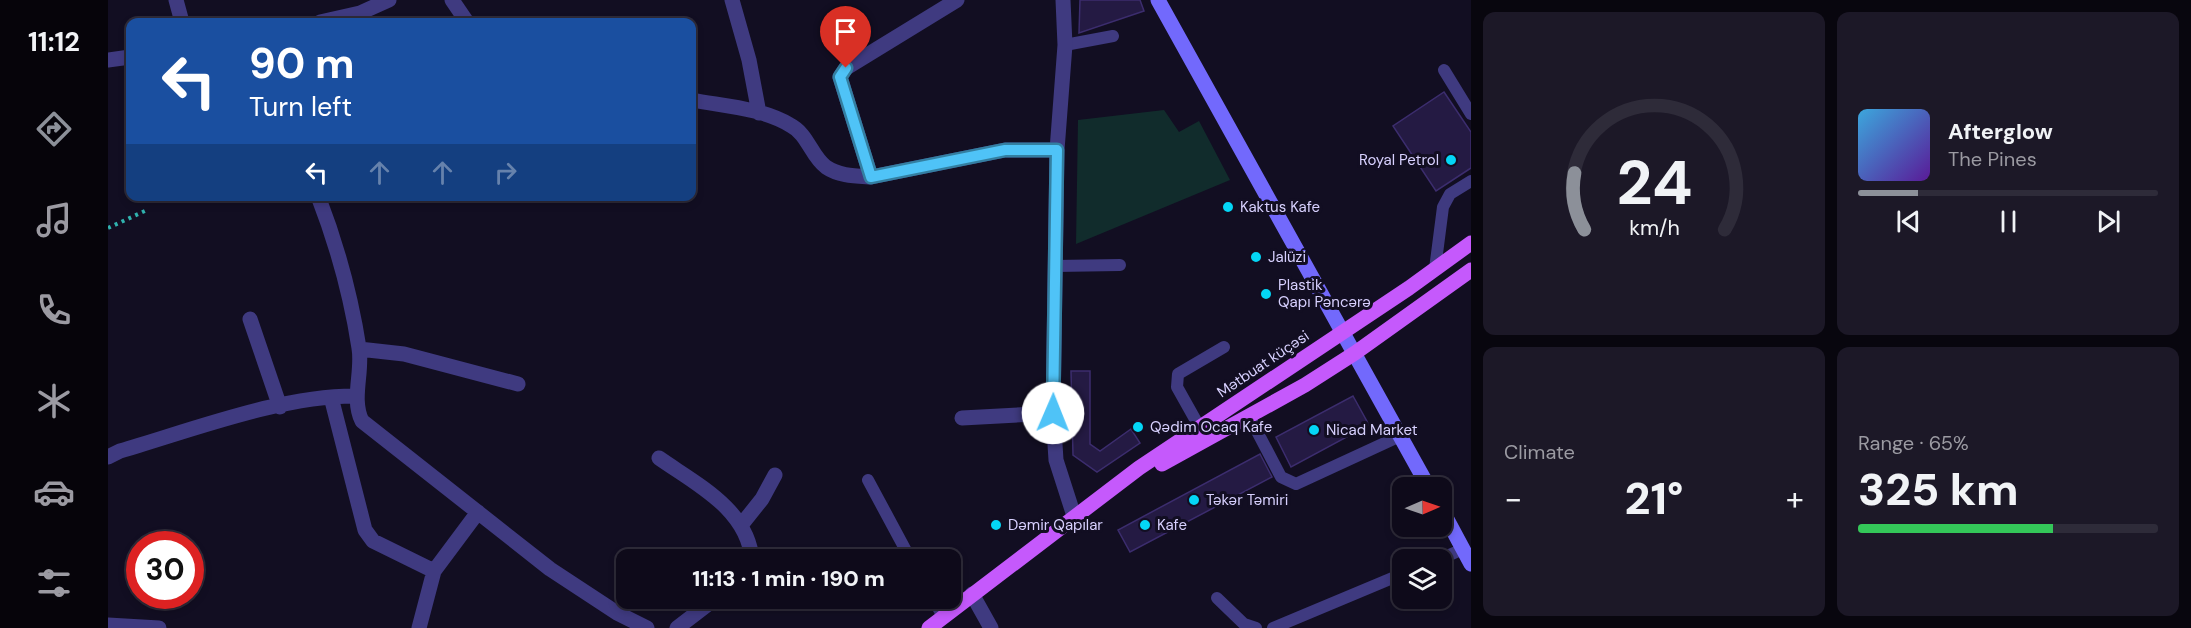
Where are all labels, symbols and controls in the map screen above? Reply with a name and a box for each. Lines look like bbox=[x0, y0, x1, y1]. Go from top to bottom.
pin bbox=[820, 6, 871, 68]
icon: arrive bbox=[829, 15, 862, 48]
text: 11:12 bbox=[28, 24, 80, 59]
text: 90 m bbox=[249, 36, 355, 91]
icon: left bbox=[150, 42, 228, 120]
text: Turn left bbox=[249, 89, 352, 124]
icon: directions bbox=[33, 108, 75, 150]
text: Afterglow bbox=[1948, 117, 2053, 146]
text: 24 bbox=[1616, 143, 1692, 224]
text: The Pines bbox=[1948, 146, 2037, 172]
place label: Royal Petrol bbox=[1359, 150, 1439, 170]
marker: Royal Petrol bbox=[1444, 153, 1458, 167]
icon: left bbox=[300, 156, 333, 189]
icon: ahead bbox=[363, 156, 396, 189]
icon: ahead bbox=[426, 156, 459, 189]
icon: right bbox=[489, 156, 522, 189]
place label: Kaktus Kafe bbox=[1240, 197, 1320, 217]
icon: music bbox=[33, 199, 75, 241]
marker: Kaktus Kafe bbox=[1221, 200, 1235, 214]
icon: previous bbox=[1892, 205, 1925, 238]
icon: pause bbox=[1992, 205, 2025, 238]
icon: next bbox=[2092, 205, 2125, 238]
text: km/h bbox=[1629, 215, 1679, 243]
place label: Jalüzi bbox=[1268, 247, 1306, 267]
marker: Jalüzi bbox=[1249, 250, 1263, 264]
place label: Plastik Qapı Pəncərə bbox=[1278, 275, 1371, 312]
marker: Plastik Qapı Pəncərə bbox=[1259, 287, 1273, 301]
icon: phone bbox=[33, 289, 75, 331]
street label: Mətbuat küçəsi bbox=[1213, 326, 1313, 402]
icon: climate bbox=[33, 380, 75, 422]
position arrow bbox=[1021, 381, 1085, 445]
place label: Qədim Ocaq Kafe bbox=[1150, 417, 1272, 437]
marker: Qədim Ocaq Kafe bbox=[1131, 420, 1145, 434]
place label: Nicad Market bbox=[1326, 420, 1418, 440]
marker: Nicad Market bbox=[1307, 423, 1321, 437]
text: Range · 65% bbox=[1858, 430, 1969, 456]
text: Climate bbox=[1504, 439, 1575, 465]
text: 325 km bbox=[1858, 460, 2019, 519]
text: 21° bbox=[1624, 469, 1684, 528]
icon: car bbox=[33, 471, 75, 513]
north arrow bbox=[1392, 477, 1452, 537]
map controls bbox=[1392, 477, 1452, 609]
text: − bbox=[1504, 477, 1522, 520]
text: + bbox=[1786, 477, 1804, 520]
place label: Təkər Təmiri bbox=[1206, 490, 1288, 510]
marker: Təkər Təmiri bbox=[1187, 493, 1201, 507]
place label: Dəmir Qapılar bbox=[1008, 515, 1103, 535]
place label: Kafe bbox=[1157, 515, 1187, 535]
marker: Dəmir Qapılar bbox=[989, 518, 1003, 532]
marker: Kafe bbox=[1138, 518, 1152, 532]
speed limit sign: 30 bbox=[126, 531, 204, 609]
button: layers bbox=[1392, 549, 1452, 609]
icon: filters bbox=[33, 562, 75, 604]
text: 11:13 · 1 min · 190 m bbox=[692, 564, 885, 593]

